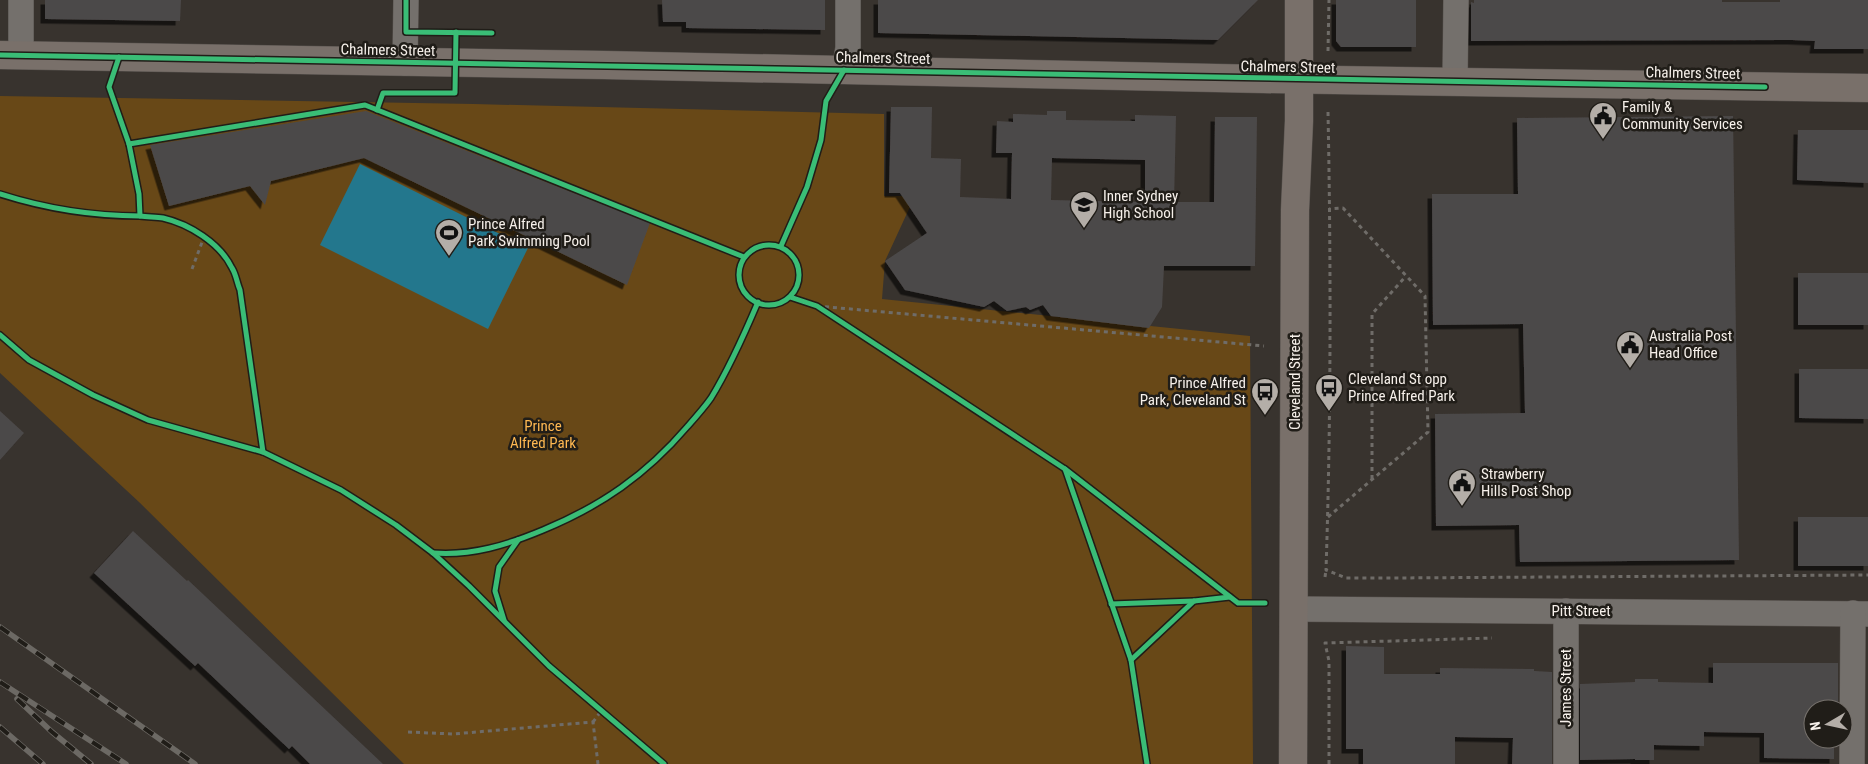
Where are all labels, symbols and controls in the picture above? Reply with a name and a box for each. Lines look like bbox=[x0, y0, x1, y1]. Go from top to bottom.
street label: Chalmers Street bbox=[340, 40, 436, 60]
street label: Chalmers Street bbox=[835, 48, 931, 68]
street label: Chalmers Street bbox=[1240, 57, 1336, 77]
street label: Chalmers Street bbox=[1645, 63, 1741, 83]
place label: Family & Community Services bbox=[1622, 98, 1743, 133]
public building icon: Family & Community Services bbox=[1588, 101, 1618, 140]
place label: Inner Sydney High School bbox=[1103, 187, 1178, 222]
school or university icon: Inner Sydney High School bbox=[1069, 190, 1099, 229]
place label: Prince Alfred Park Swimming Pool bbox=[468, 215, 590, 250]
sports icon: Prince Alfred Park Swimming Pool bbox=[434, 218, 464, 257]
place label: Australia Post Head Office bbox=[1649, 327, 1732, 362]
public building icon: Australia Post Head Office bbox=[1615, 330, 1645, 369]
street label: Cleveland Street bbox=[1286, 334, 1304, 430]
place label: Cleveland St opp Prince Alfred Park bbox=[1348, 370, 1455, 405]
bus stop icon: Cleveland St opp Prince Alfred Park bbox=[1314, 373, 1344, 412]
place label: Prince Alfred Park, Cleveland St bbox=[1140, 374, 1246, 409]
bus stop icon: Prince Alfred Park, Cleveland St bbox=[1250, 377, 1280, 416]
park label: Prince Alfred Park bbox=[510, 417, 576, 452]
place label: Strawberry Hills Post Shop bbox=[1481, 465, 1571, 500]
public building icon: Strawberry Hills Post Shop bbox=[1447, 468, 1477, 507]
street label: Pitt Street bbox=[1551, 602, 1611, 620]
street label: James Street bbox=[1557, 649, 1575, 727]
north arrow bbox=[1803, 699, 1853, 749]
text: N bbox=[1807, 721, 1824, 732]

